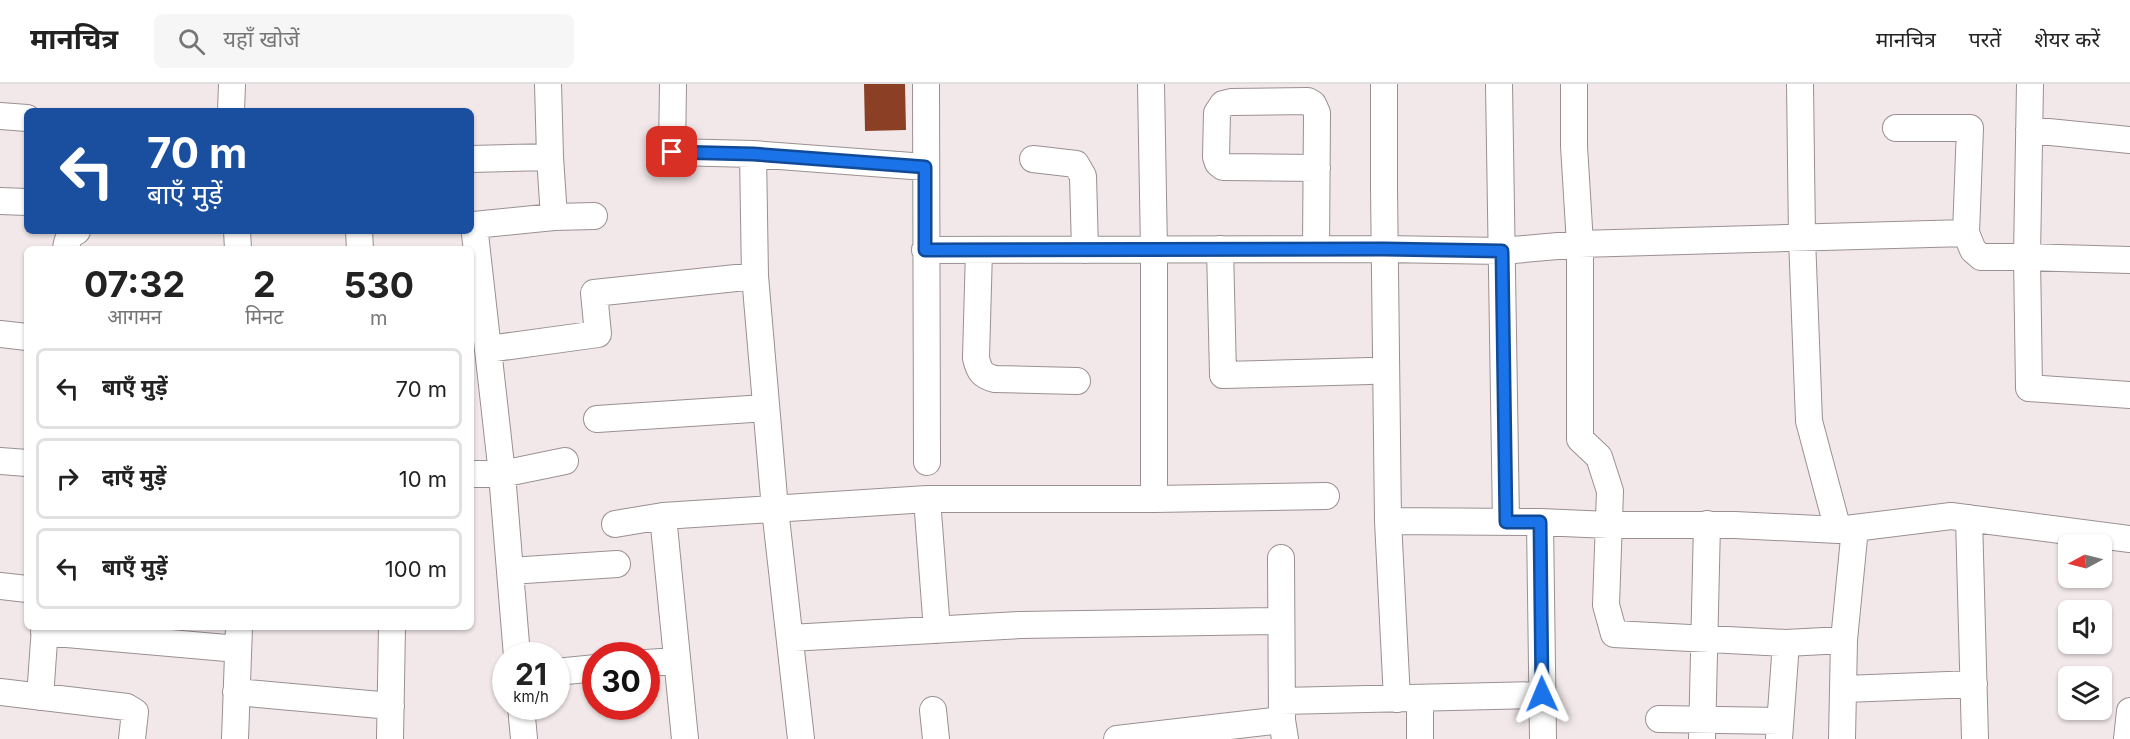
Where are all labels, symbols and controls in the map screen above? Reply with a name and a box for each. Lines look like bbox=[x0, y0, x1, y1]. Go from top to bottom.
search box bbox=[154, 14, 574, 68]
text: मानचित्र bbox=[30, 22, 118, 56]
icon: search bbox=[175, 25, 208, 58]
text: यहाँ खोजें bbox=[223, 26, 300, 52]
text: मानचित्र bbox=[1876, 27, 1936, 52]
text: परतें bbox=[1969, 27, 2001, 52]
text: शेयर करें bbox=[2034, 27, 2100, 52]
pin bbox=[646, 126, 697, 177]
text: 70 m bbox=[147, 127, 247, 178]
icon: left bbox=[48, 132, 126, 210]
icon: arrive bbox=[655, 135, 688, 168]
text: बाएँ मुड़ें bbox=[147, 178, 223, 211]
text: 07:32 bbox=[84, 262, 185, 306]
text: 2 bbox=[253, 262, 276, 306]
text: 530 bbox=[343, 263, 414, 307]
text: आगमन bbox=[107, 305, 162, 329]
text: मिनट bbox=[245, 305, 284, 329]
text: m bbox=[370, 306, 388, 330]
icon: left bbox=[51, 372, 84, 405]
text: बाएँ मुड़ें bbox=[102, 374, 168, 400]
text: 70 m bbox=[396, 376, 447, 402]
icon: right bbox=[51, 462, 84, 495]
text: दाएँ मुड़ें bbox=[102, 464, 166, 490]
text: 10 m bbox=[399, 466, 447, 492]
north arrow bbox=[2058, 534, 2112, 588]
map controls bbox=[2058, 534, 2112, 720]
icon: left bbox=[51, 552, 84, 585]
text: बाएँ मुड़ें bbox=[102, 554, 168, 580]
text: 100 m bbox=[385, 556, 447, 582]
button: sound bbox=[2058, 600, 2112, 654]
speed limit sign: 30 bbox=[582, 642, 660, 720]
text: 21 bbox=[515, 656, 547, 692]
position arrow bbox=[1510, 662, 1574, 726]
button: layers bbox=[2058, 666, 2112, 720]
text: km/h bbox=[513, 687, 549, 706]

